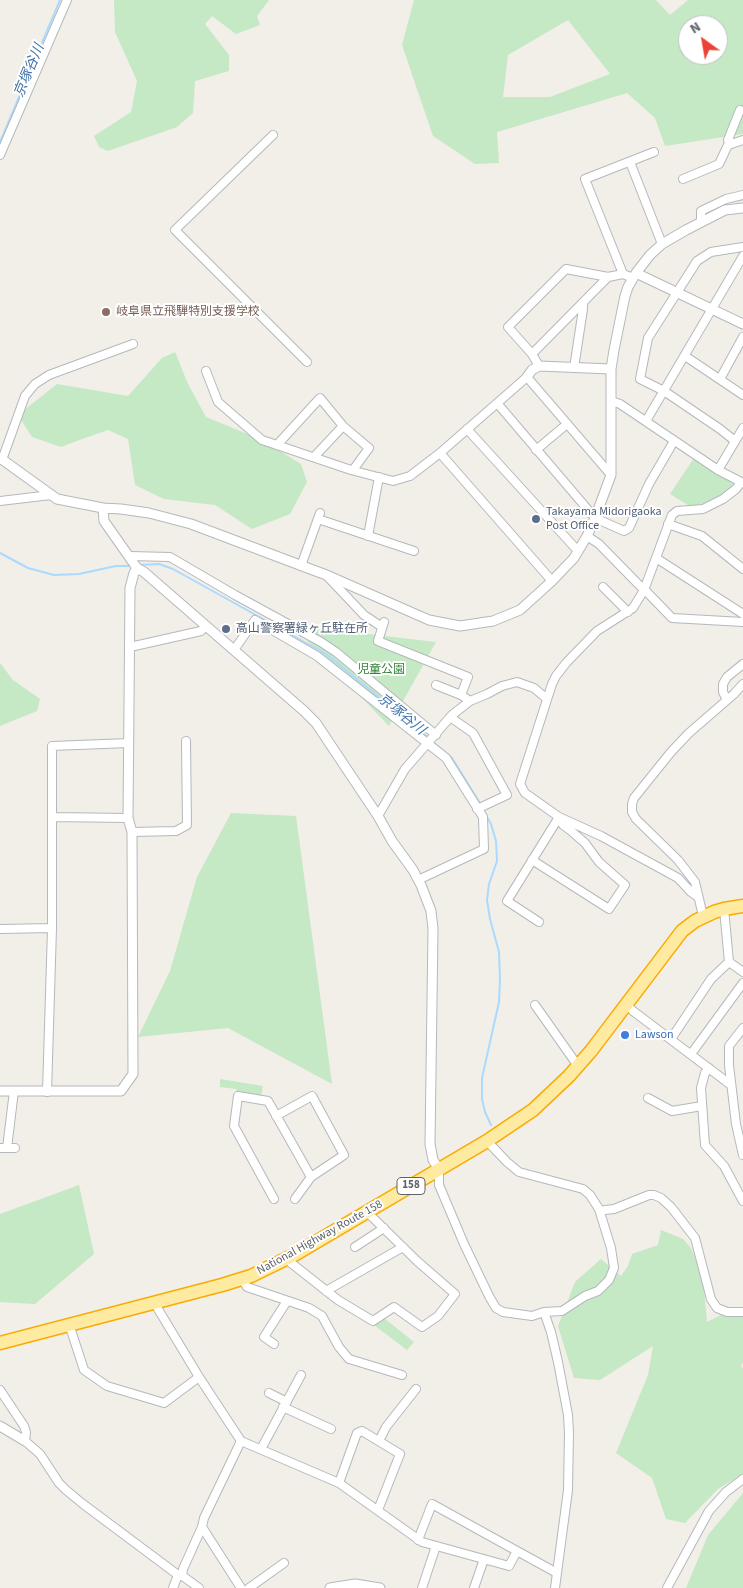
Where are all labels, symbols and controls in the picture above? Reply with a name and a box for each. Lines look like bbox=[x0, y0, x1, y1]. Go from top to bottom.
north arrow bbox=[678, 15, 728, 65]
text: N bbox=[686, 17, 705, 39]
water label: 京塚谷川 bbox=[11, 42, 49, 100]
place label: 岐阜県立飛騨特別支援学校 bbox=[116, 305, 260, 319]
marker: 岐阜県立飛騨特別支援学校 bbox=[100, 306, 112, 318]
place label: Takayama Midorigaoka Post Office bbox=[546, 505, 662, 533]
marker: Takayama Midorigaoka Post Office bbox=[530, 513, 542, 525]
place label: 高山警察署緑ヶ丘駐在所 bbox=[236, 622, 368, 636]
marker: 高山警察署緑ヶ丘駐在所 bbox=[220, 623, 232, 635]
park label: 児童公園 bbox=[357, 663, 405, 677]
water label: 京塚谷川 bbox=[374, 691, 428, 739]
place label: Lawson bbox=[635, 1028, 674, 1042]
marker: Lawson bbox=[619, 1029, 631, 1041]
road number: 158 bbox=[397, 1178, 425, 1194]
street label: National Highway Route 158 bbox=[255, 1198, 385, 1278]

